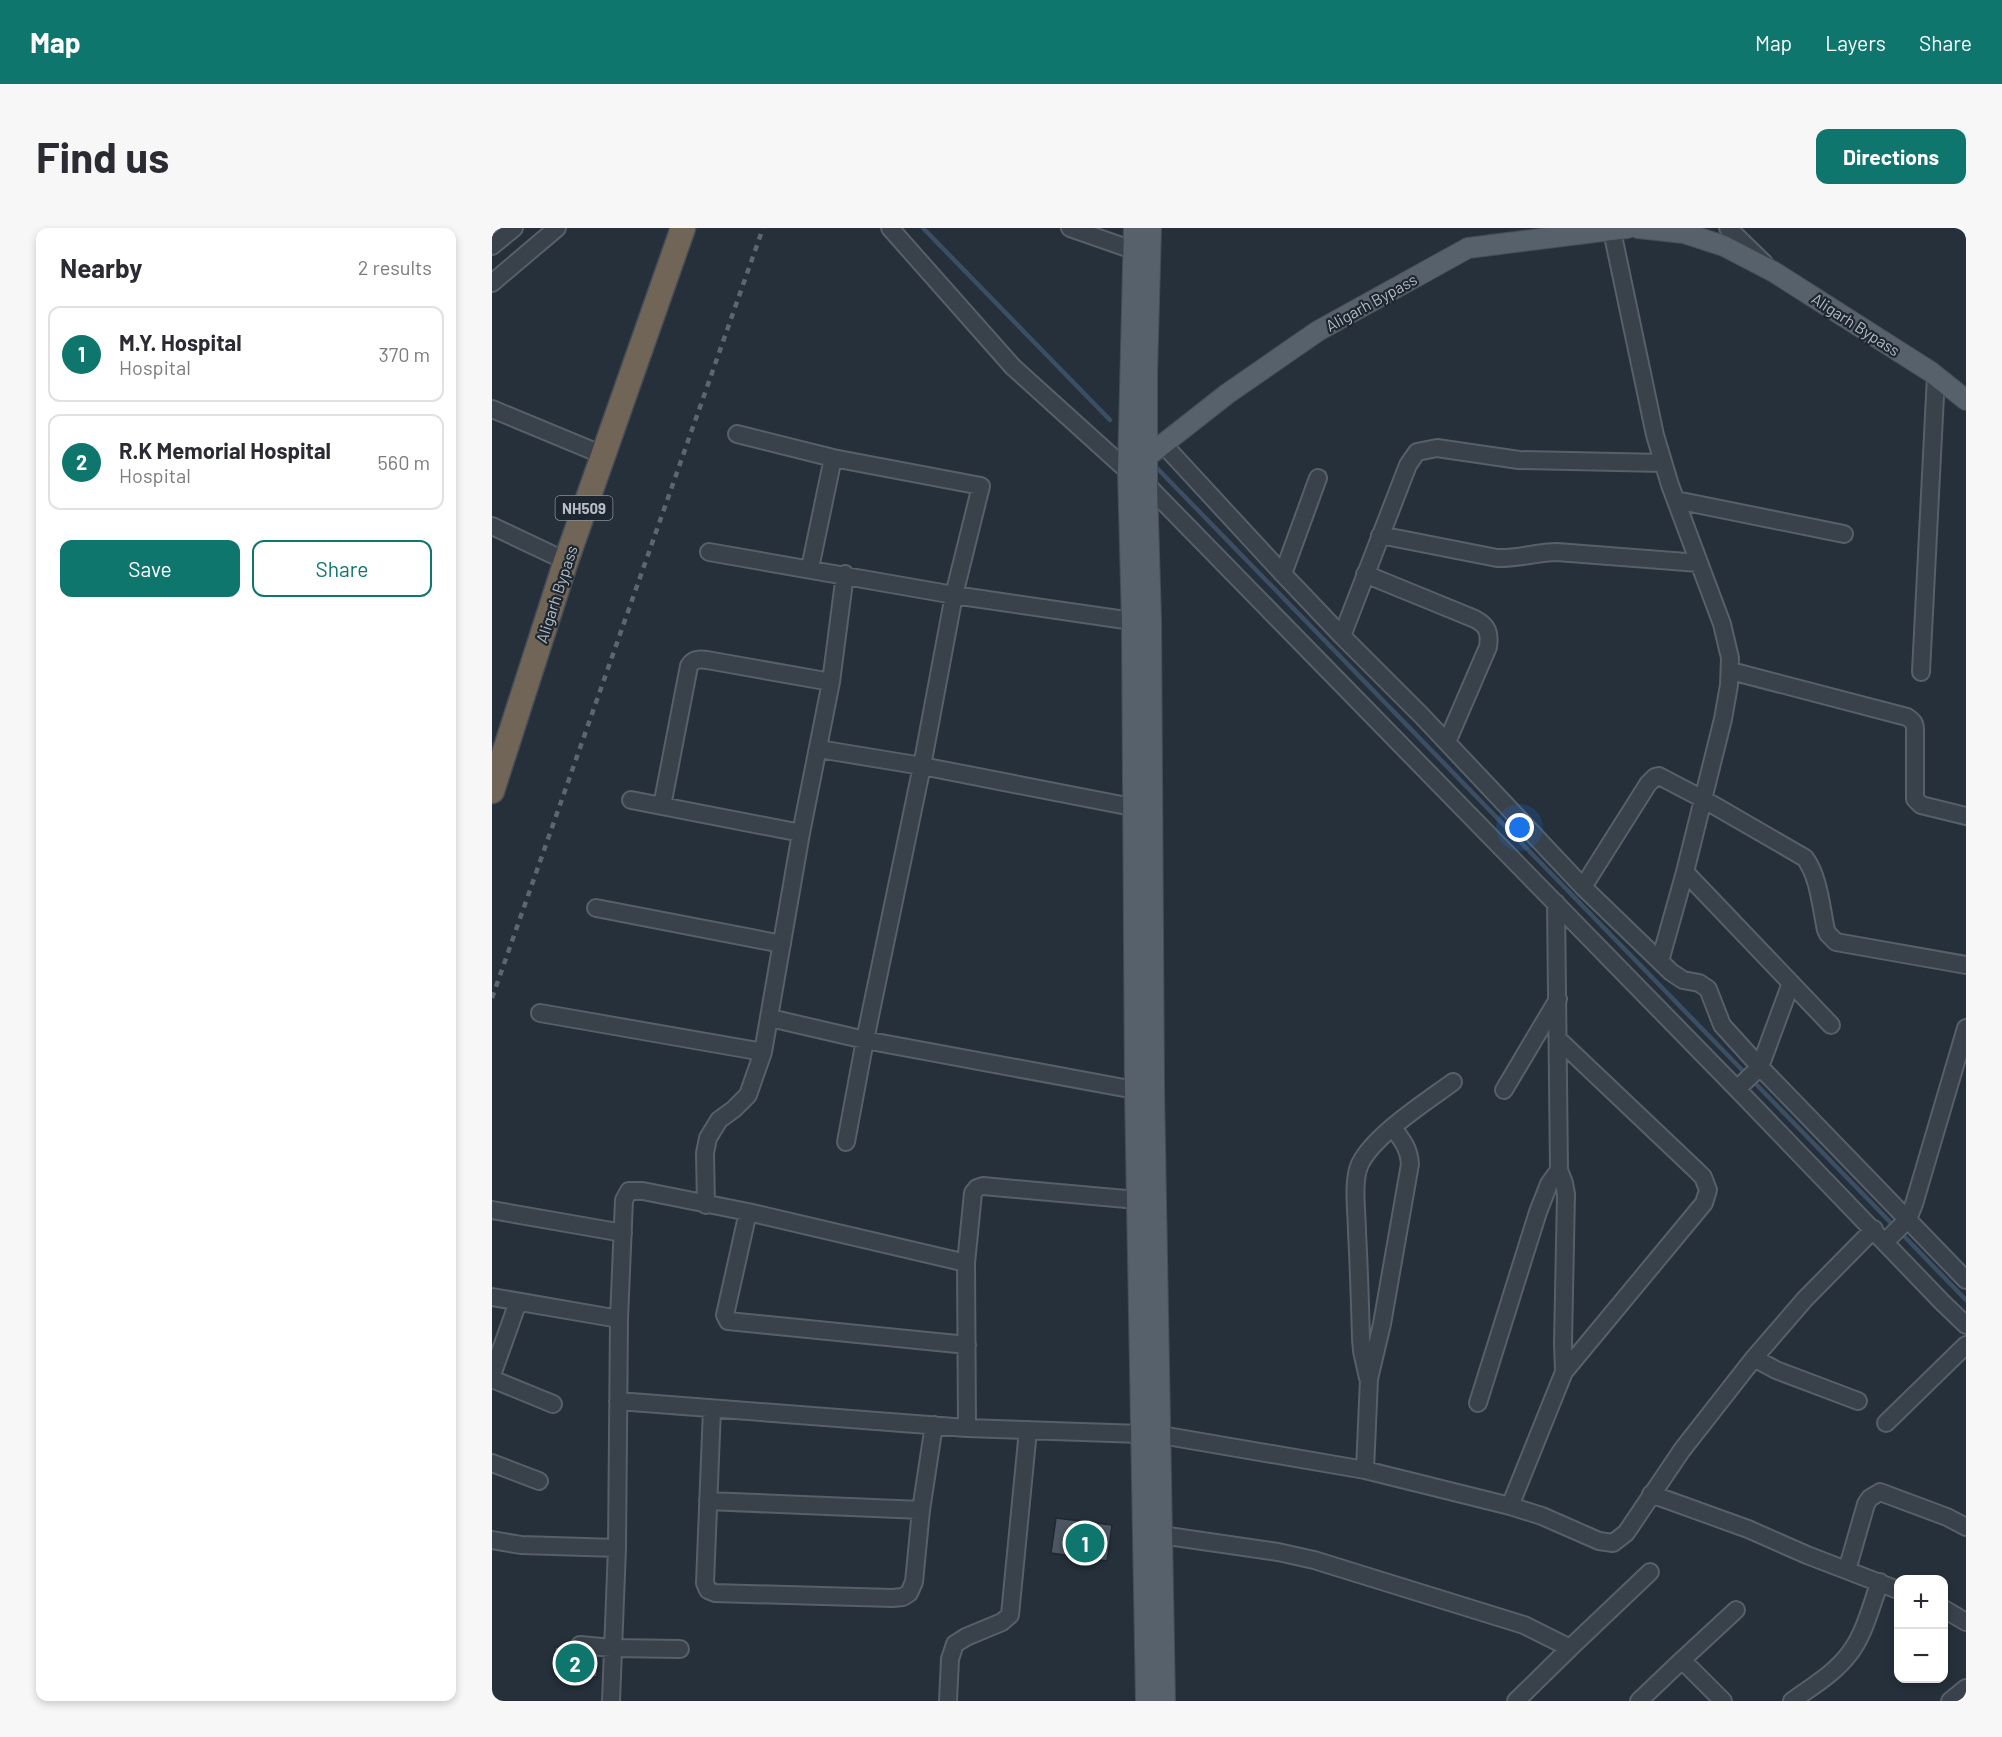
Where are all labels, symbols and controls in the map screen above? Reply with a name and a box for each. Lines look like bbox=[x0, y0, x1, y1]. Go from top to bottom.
text: Map bbox=[30, 25, 81, 59]
text: Map bbox=[1755, 30, 1792, 55]
text: Layers bbox=[1825, 30, 1886, 55]
text: Share bbox=[1919, 30, 1972, 55]
button: Directions bbox=[1816, 129, 1966, 184]
text: Find us bbox=[36, 131, 169, 181]
text: Nearby bbox=[60, 252, 142, 283]
text: 2 results bbox=[358, 255, 432, 279]
street label: Aligarh Bypass bbox=[1322, 269, 1420, 335]
street label: Aligarh Bypass bbox=[1808, 288, 1904, 360]
text: M.Y. Hospital bbox=[119, 329, 242, 355]
text: 1 bbox=[78, 342, 85, 366]
text: 370 m bbox=[378, 342, 430, 366]
text: Hospital bbox=[119, 355, 191, 379]
text: R.K Memorial Hospital bbox=[119, 437, 331, 463]
text: 2 bbox=[76, 450, 87, 474]
text: 560 m bbox=[378, 450, 430, 474]
text: Hospital bbox=[119, 463, 191, 487]
road number: NH509 bbox=[556, 496, 613, 520]
button: Save bbox=[60, 540, 240, 597]
button: Share bbox=[252, 540, 432, 597]
street label: Aligarh Bypass bbox=[531, 543, 581, 645]
your location bbox=[1505, 813, 1534, 842]
pin: 1 bbox=[1066, 1520, 1104, 1566]
map controls bbox=[1894, 1575, 1948, 1683]
button: + bbox=[1894, 1575, 1948, 1629]
button: − bbox=[1894, 1629, 1948, 1683]
pin: 2 bbox=[556, 1640, 595, 1686]

